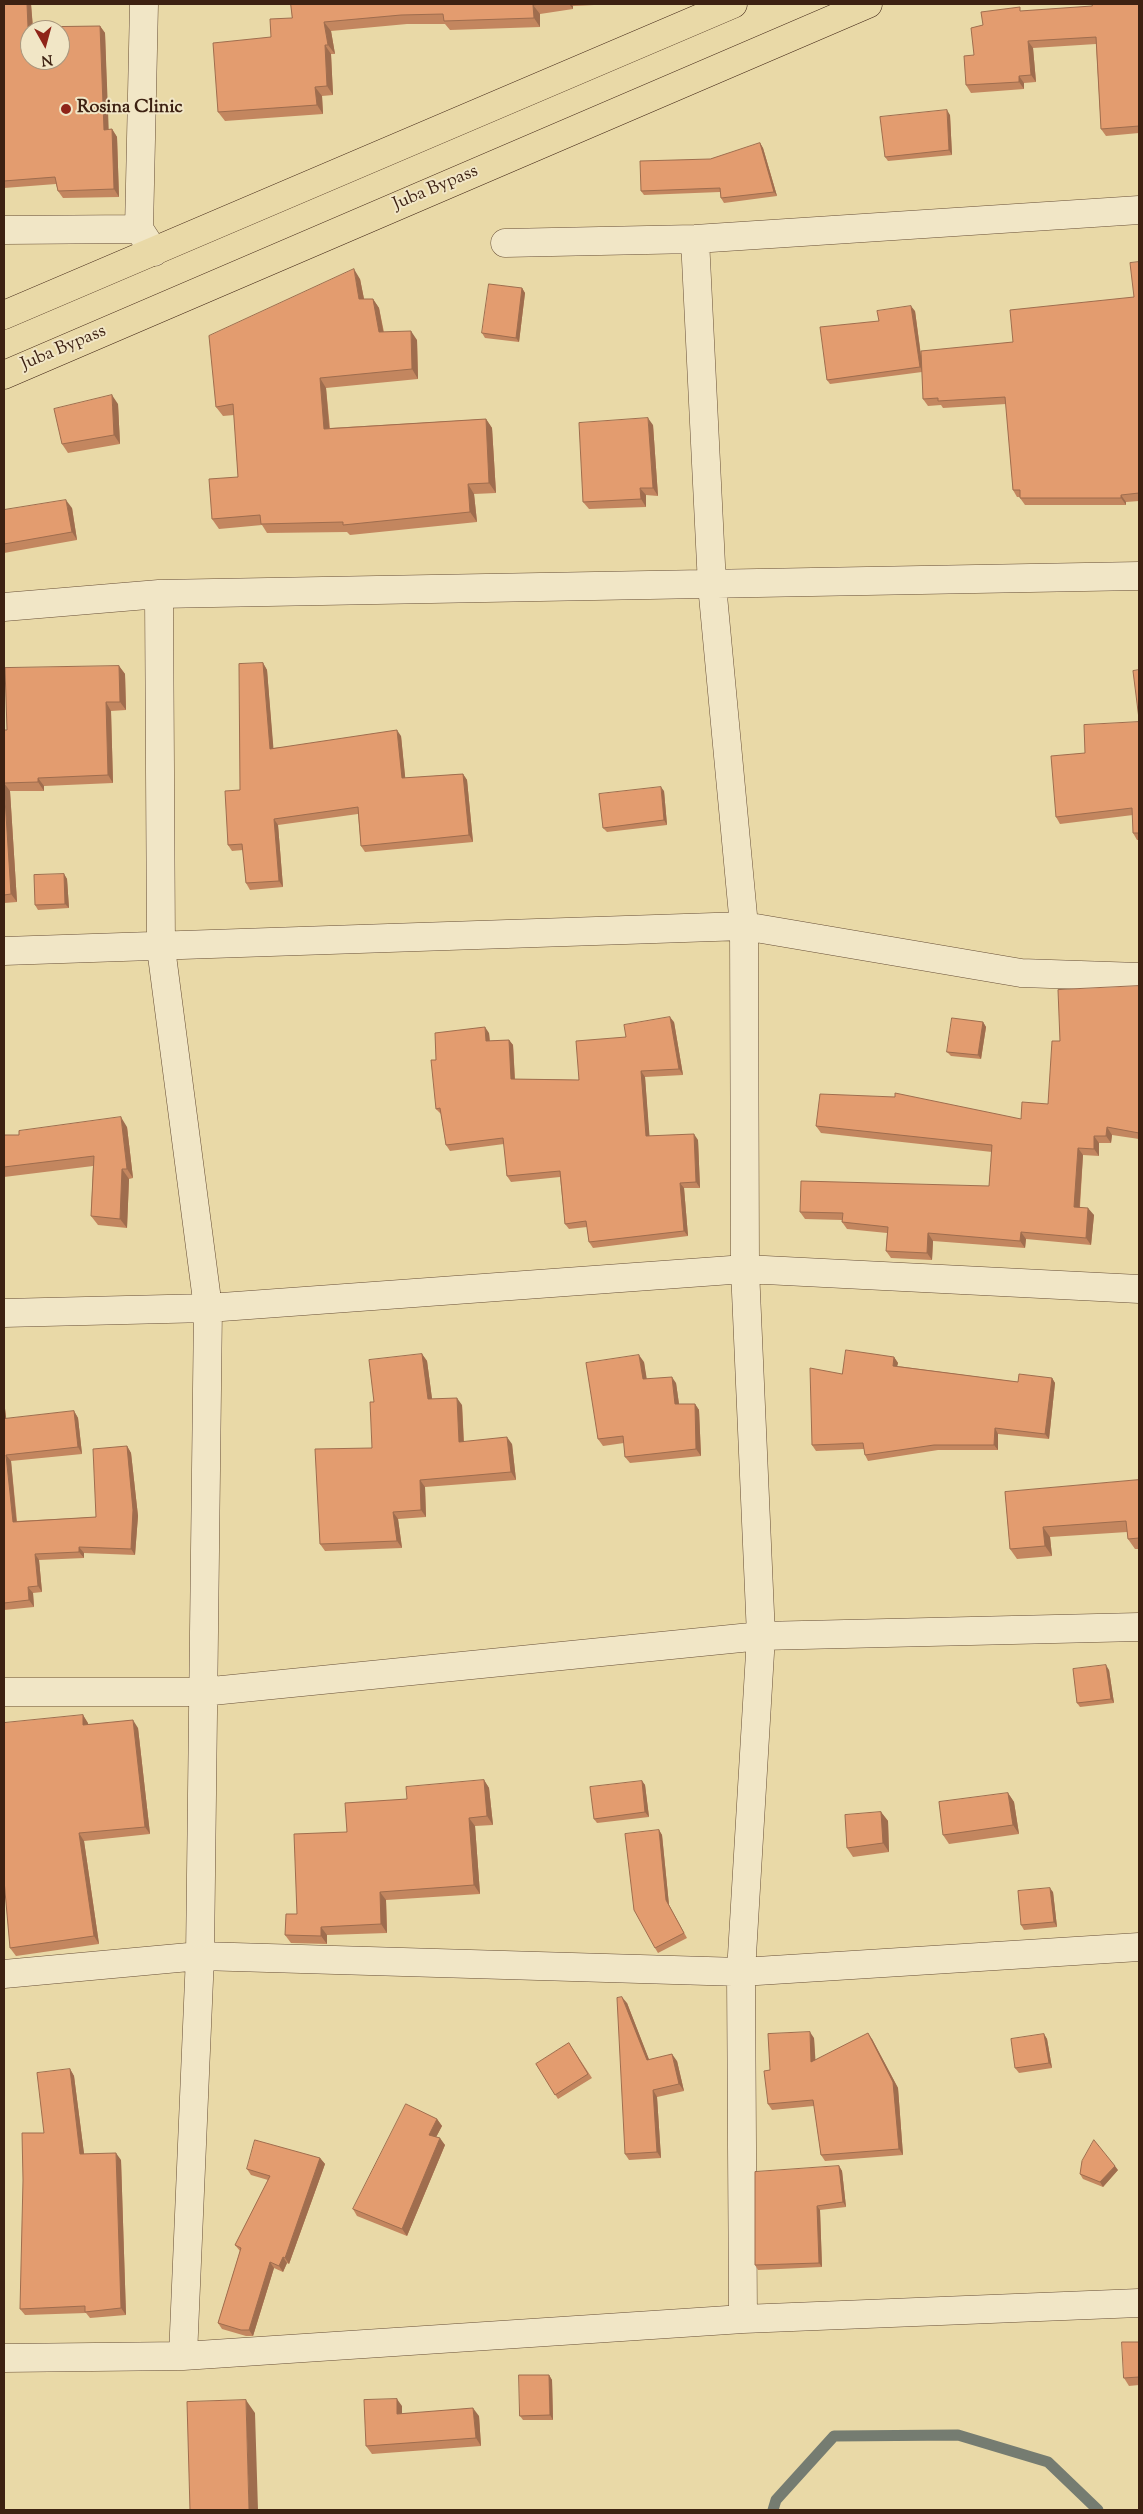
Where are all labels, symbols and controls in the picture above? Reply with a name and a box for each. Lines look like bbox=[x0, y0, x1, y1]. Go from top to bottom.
north arrow bbox=[20, 20, 70, 70]
text: N bbox=[40, 48, 53, 70]
place label: Rosina Clinic bbox=[77, 98, 183, 120]
marker: Rosina Clinic bbox=[59, 102, 73, 116]
street label: Juba Bypass bbox=[390, 161, 482, 217]
street label: Juba Bypass bbox=[18, 321, 110, 377]

